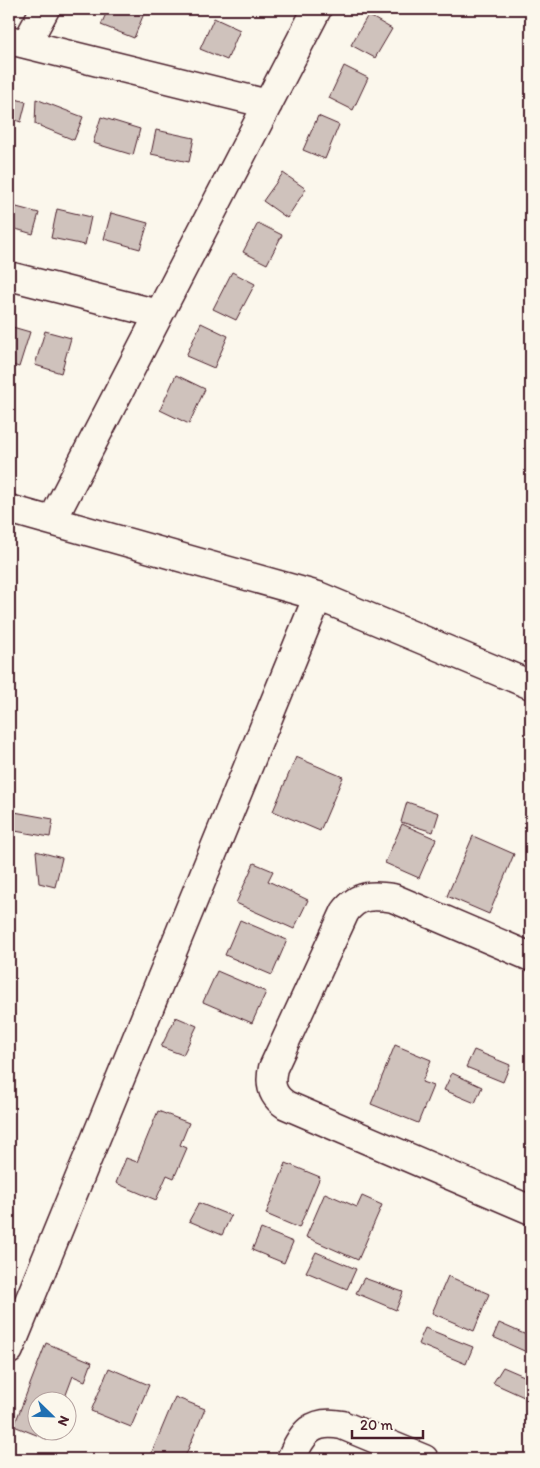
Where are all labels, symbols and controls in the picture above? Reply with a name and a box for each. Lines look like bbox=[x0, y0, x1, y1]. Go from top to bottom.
north arrow bbox=[28, 1390, 78, 1440]
scale bar bbox=[352, 1408, 424, 1440]
text: N bbox=[54, 1413, 73, 1429]
text: 20 m bbox=[360, 1416, 394, 1434]

